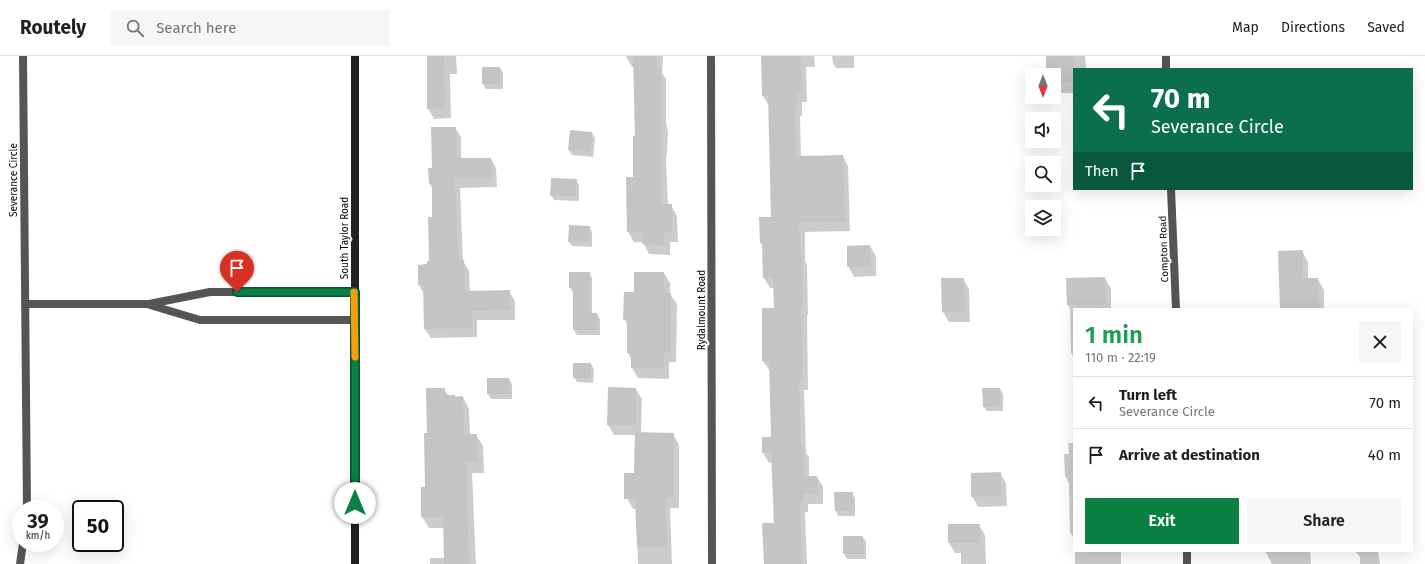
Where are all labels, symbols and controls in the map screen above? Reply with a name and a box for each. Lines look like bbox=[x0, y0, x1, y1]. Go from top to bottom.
search box bbox=[110, 10, 390, 46]
text: Routely bbox=[20, 16, 86, 39]
icon: search bbox=[124, 17, 146, 39]
text: Search here bbox=[156, 19, 236, 37]
text: Map bbox=[1232, 19, 1259, 36]
text: Directions bbox=[1281, 19, 1345, 36]
text: Saved bbox=[1367, 19, 1405, 36]
north arrow bbox=[1025, 68, 1061, 104]
map controls bbox=[1025, 68, 1061, 236]
text: 70 m bbox=[1151, 82, 1210, 115]
icon: left bbox=[1085, 84, 1137, 136]
button: sound bbox=[1025, 112, 1061, 148]
text: Severance Circle bbox=[1151, 116, 1284, 138]
street label: Severance Circle bbox=[8, 143, 20, 217]
button: search bbox=[1025, 156, 1061, 192]
icon: arrive bbox=[1127, 160, 1149, 182]
text: Then bbox=[1085, 162, 1119, 180]
street label: South Taylor Road bbox=[339, 197, 351, 279]
button: layers bbox=[1025, 200, 1061, 236]
street label: Compton Road bbox=[1157, 215, 1171, 283]
pin bbox=[220, 251, 254, 292]
icon: arrive bbox=[226, 257, 248, 279]
street label: Rydalmount Road bbox=[696, 270, 708, 350]
text: 1 min bbox=[1085, 321, 1143, 349]
button: close bbox=[1359, 321, 1401, 363]
text: 110 m · 22:19 bbox=[1085, 350, 1156, 365]
text: Turn left bbox=[1119, 386, 1177, 404]
icon: left bbox=[1085, 392, 1107, 414]
text: 70 m bbox=[1369, 394, 1401, 412]
text: Severance Circle bbox=[1119, 404, 1215, 419]
icon: arrive bbox=[1085, 444, 1107, 466]
text: Arrive at destination bbox=[1119, 446, 1260, 464]
text: 40 m bbox=[1368, 446, 1401, 464]
position arrow bbox=[334, 482, 376, 524]
button: Exit bbox=[1085, 498, 1239, 544]
button: Share bbox=[1247, 498, 1401, 544]
speed limit sign: 50 bbox=[72, 500, 124, 552]
text: 39 bbox=[27, 509, 49, 533]
text: km/h bbox=[26, 530, 50, 542]

